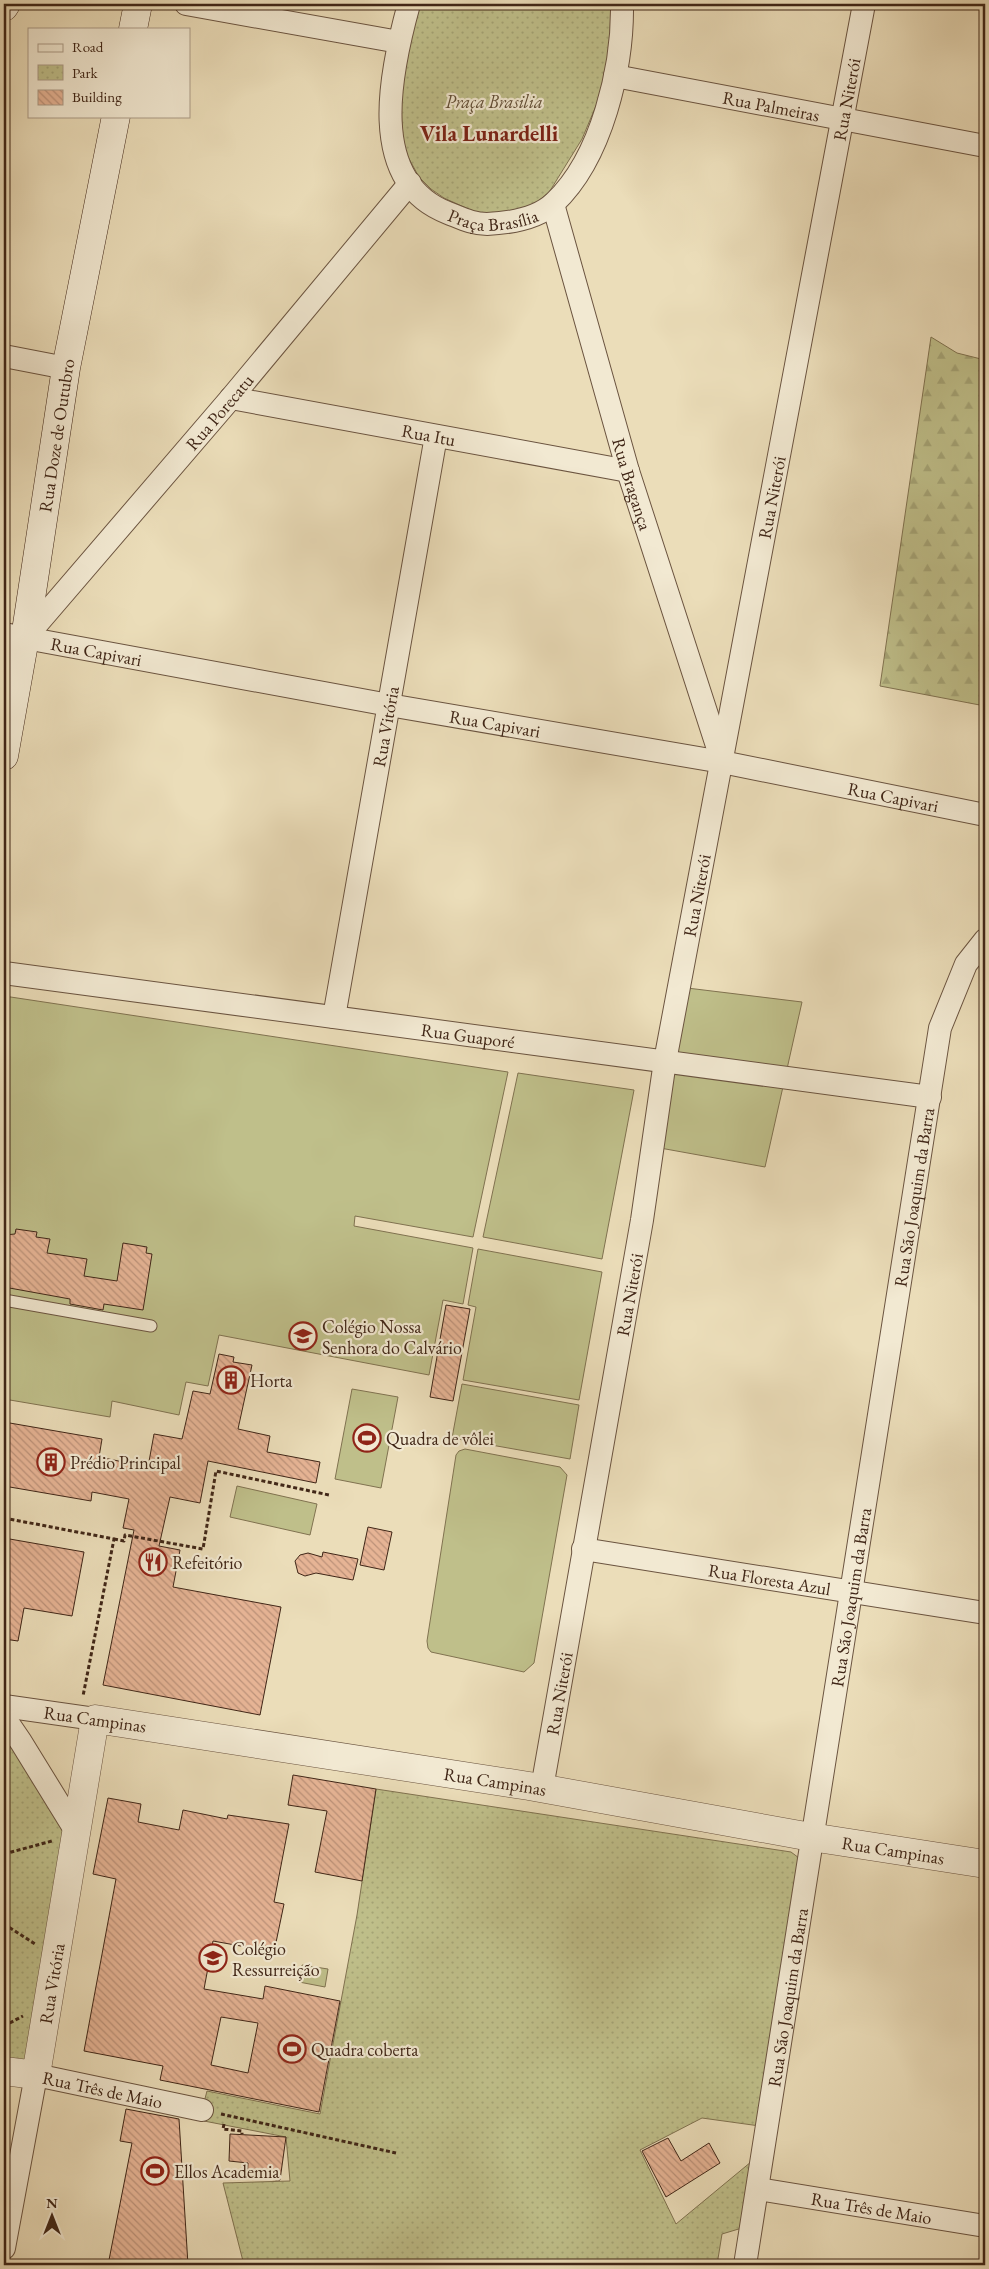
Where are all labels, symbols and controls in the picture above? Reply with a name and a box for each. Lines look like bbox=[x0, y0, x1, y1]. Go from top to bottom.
legend bbox=[28, 28, 190, 118]
text: Road bbox=[72, 37, 104, 56]
street label: Rua Niterói bbox=[827, 55, 865, 143]
text: Park bbox=[72, 63, 99, 82]
street label: Rua Palmeiras bbox=[721, 85, 822, 126]
text: Building bbox=[72, 87, 122, 106]
park label: Praça Brasilia bbox=[445, 90, 543, 114]
district label: Vila Lunardelli bbox=[420, 119, 559, 148]
street label: Praça Brasília bbox=[445, 203, 542, 236]
street label: Rua Doze de Outubro bbox=[33, 356, 79, 514]
street label: Rua Porecatu bbox=[180, 368, 258, 455]
street label: Rua Itu bbox=[400, 418, 458, 451]
street label: Rua Bragança bbox=[608, 435, 658, 534]
street label: Rua Niterói bbox=[752, 453, 790, 541]
street label: Rua Capivari bbox=[49, 631, 144, 671]
street label: Rua Vitória bbox=[367, 684, 404, 769]
street label: Rua Capivari bbox=[448, 704, 543, 742]
street label: Rua Capivari bbox=[846, 776, 941, 817]
street label: Rua Niterói bbox=[677, 851, 715, 939]
street label: Rua Guaporé bbox=[420, 1017, 516, 1053]
street label: Rua São Joaquim da Barra bbox=[888, 1105, 939, 1288]
street label: Rua Niterói bbox=[610, 1251, 648, 1338]
place label: Colégio Nossa Senhora do Calvário bbox=[322, 1315, 462, 1359]
school or university icon: Colégio Nossa Senhora do Calvário bbox=[288, 1321, 318, 1351]
building icon: Horta bbox=[216, 1365, 246, 1395]
place label: Horta bbox=[250, 1369, 293, 1392]
sports icon: Quadra de vôlei bbox=[352, 1423, 382, 1453]
place label: Quadra de vôlei bbox=[386, 1427, 494, 1450]
building icon: Prédio Principal bbox=[36, 1447, 66, 1477]
place label: Prédio Principal bbox=[70, 1451, 181, 1474]
street label: Rua São Joaquim da Barra bbox=[825, 1505, 876, 1688]
restaurant icon: Refeitório bbox=[138, 1547, 168, 1577]
place label: Refeitório bbox=[172, 1551, 243, 1574]
street label: Rua Floresta Azul bbox=[707, 1558, 833, 1600]
street label: Rua Niterói bbox=[540, 1650, 577, 1737]
street label: Rua Campinas bbox=[42, 1700, 148, 1738]
street label: Rua Campinas bbox=[442, 1762, 548, 1800]
street label: Rua Campinas bbox=[840, 1830, 946, 1869]
street label: Rua São Joaquim da Barra bbox=[762, 1905, 813, 2088]
place label: Colégio Ressurreição bbox=[232, 1937, 320, 1981]
street label: Rua Vitória bbox=[33, 1941, 69, 2026]
school or university icon: Colégio Ressurreição bbox=[198, 1943, 228, 1973]
sports icon: Quadra coberta bbox=[277, 2034, 307, 2064]
place label: Quadra coberta bbox=[311, 2038, 419, 2061]
street label: Rua Três de Maio bbox=[41, 2065, 165, 2113]
sports icon: Ellos Academia bbox=[140, 2156, 170, 2186]
place label: Ellos Academia bbox=[174, 2160, 280, 2183]
street label: Rua Três de Maio bbox=[809, 2186, 934, 2229]
north arrow bbox=[28, 2192, 78, 2242]
text: N bbox=[46, 2194, 58, 2212]

